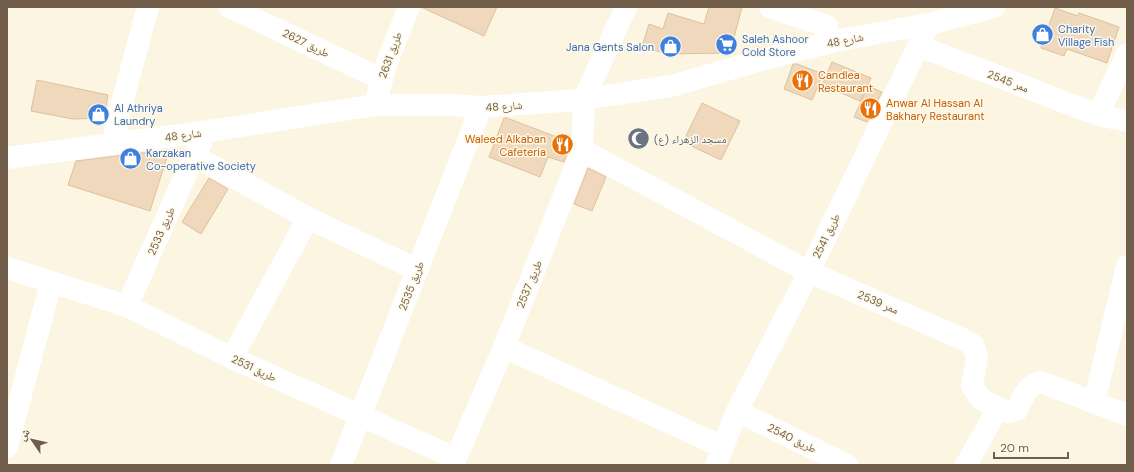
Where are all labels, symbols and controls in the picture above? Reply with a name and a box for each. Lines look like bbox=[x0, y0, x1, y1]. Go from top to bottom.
shop icon: Charity Village Fish bbox=[1029, 22, 1055, 48]
place label: Charity Village Fish bbox=[1058, 22, 1114, 49]
street label: طريق 2627 bbox=[280, 26, 332, 60]
street label: طريق 2631 bbox=[375, 30, 405, 80]
street label: شارع 48 bbox=[825, 30, 865, 50]
supermarket icon: Saleh Ashoor Cold Store bbox=[714, 32, 740, 58]
place label: Saleh Ashoor Cold Store bbox=[742, 32, 809, 59]
shop icon: Jana Gents Salon bbox=[657, 34, 683, 60]
place label: Jana Gents Salon bbox=[566, 40, 654, 54]
street label: ممر 2545 bbox=[985, 67, 1031, 95]
restaurant icon: Candlea Restaurant bbox=[790, 68, 816, 94]
place label: Candlea Restaurant bbox=[818, 68, 873, 95]
restaurant icon: Anwar Al Hassan Al Bakhary Restaurant bbox=[857, 96, 883, 122]
place label: Anwar Al Hassan Al Bakhary Restaurant bbox=[886, 96, 985, 123]
street label: شارع 48 bbox=[485, 98, 523, 114]
shop icon: Al Athriya Laundry bbox=[85, 101, 111, 127]
place label: Al Athriya Laundry bbox=[114, 101, 163, 128]
street label: شارع 48 bbox=[164, 125, 202, 145]
mosque icon: مسجد الزهراء (ع) bbox=[625, 126, 651, 152]
place label: Waleed Alkaban Cafeteria bbox=[465, 132, 546, 159]
restaurant icon: Waleed Alkaban Cafeteria bbox=[549, 132, 575, 158]
place label: مسجد الزهراء (ع) bbox=[654, 132, 726, 146]
shop icon: Karzakan Co-operative Society bbox=[118, 146, 144, 172]
place label: Karzakan Co-operative Society bbox=[146, 146, 256, 173]
street label: طريق 2533 bbox=[144, 205, 178, 257]
street label: طريق 2541 bbox=[809, 211, 843, 261]
street label: طريق 2537 bbox=[513, 258, 545, 310]
street label: طريق 2535 bbox=[395, 259, 427, 313]
street label: ممر 2539 bbox=[855, 287, 901, 317]
street label: طريق 2531 bbox=[229, 351, 279, 385]
north arrow bbox=[12, 420, 52, 460]
street label: طريق 2540 bbox=[765, 420, 819, 456]
text: ش bbox=[15, 425, 34, 444]
scale bar bbox=[994, 434, 1068, 460]
text: 20 m bbox=[1000, 440, 1029, 456]

